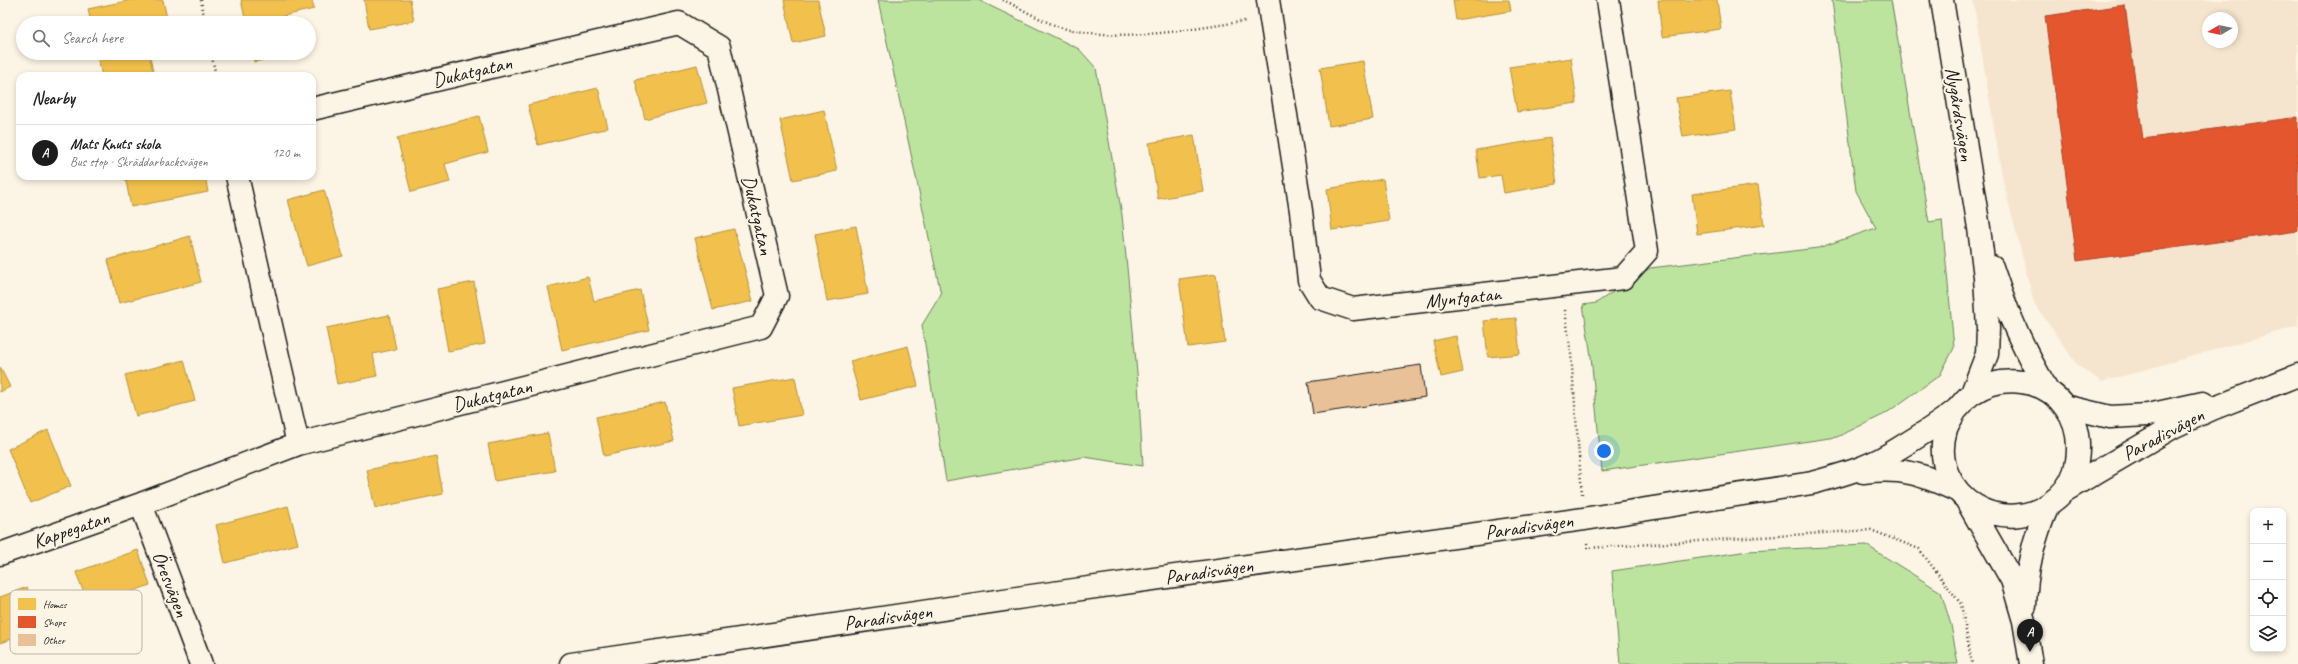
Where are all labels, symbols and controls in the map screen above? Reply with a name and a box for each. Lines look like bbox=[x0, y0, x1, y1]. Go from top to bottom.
north arrow bbox=[2202, 12, 2238, 48]
search box bbox=[16, 16, 316, 60]
icon: search bbox=[30, 27, 52, 49]
text: Search here bbox=[62, 29, 123, 48]
street label: Dukatgatan bbox=[430, 50, 515, 93]
street label: Nygårdsvägen bbox=[1940, 65, 1979, 164]
text: Nearby bbox=[32, 88, 75, 109]
text: Mats Knuts skola bbox=[70, 135, 160, 154]
text: A bbox=[42, 145, 48, 161]
text: 120 m bbox=[272, 145, 300, 161]
text: Bus stop · Skräddarbacksvägen bbox=[70, 154, 208, 170]
street label: Dukatgatan bbox=[736, 173, 779, 258]
street label: Myntgatan bbox=[1424, 281, 1503, 314]
street label: Dukatgatan bbox=[450, 373, 535, 417]
street label: Paradisvägen bbox=[2118, 402, 2209, 466]
your location bbox=[1594, 441, 1614, 461]
street label: Kappegatan bbox=[30, 504, 114, 554]
street label: Paradisvägen bbox=[1483, 508, 1576, 545]
map controls bbox=[2250, 508, 2286, 652]
button: + bbox=[2250, 508, 2286, 544]
button: − bbox=[2250, 544, 2286, 580]
street label: Öresvägen bbox=[147, 548, 195, 622]
street label: Paradisvägen bbox=[1163, 553, 1256, 590]
button: locate bbox=[2250, 580, 2286, 616]
legend bbox=[10, 590, 142, 654]
text: Homes bbox=[43, 597, 68, 611]
street label: Paradisvägen bbox=[842, 599, 935, 636]
text: Shops bbox=[43, 615, 67, 629]
button: layers bbox=[2250, 616, 2286, 652]
pin: A bbox=[2017, 619, 2043, 652]
text: Other bbox=[43, 633, 66, 647]

